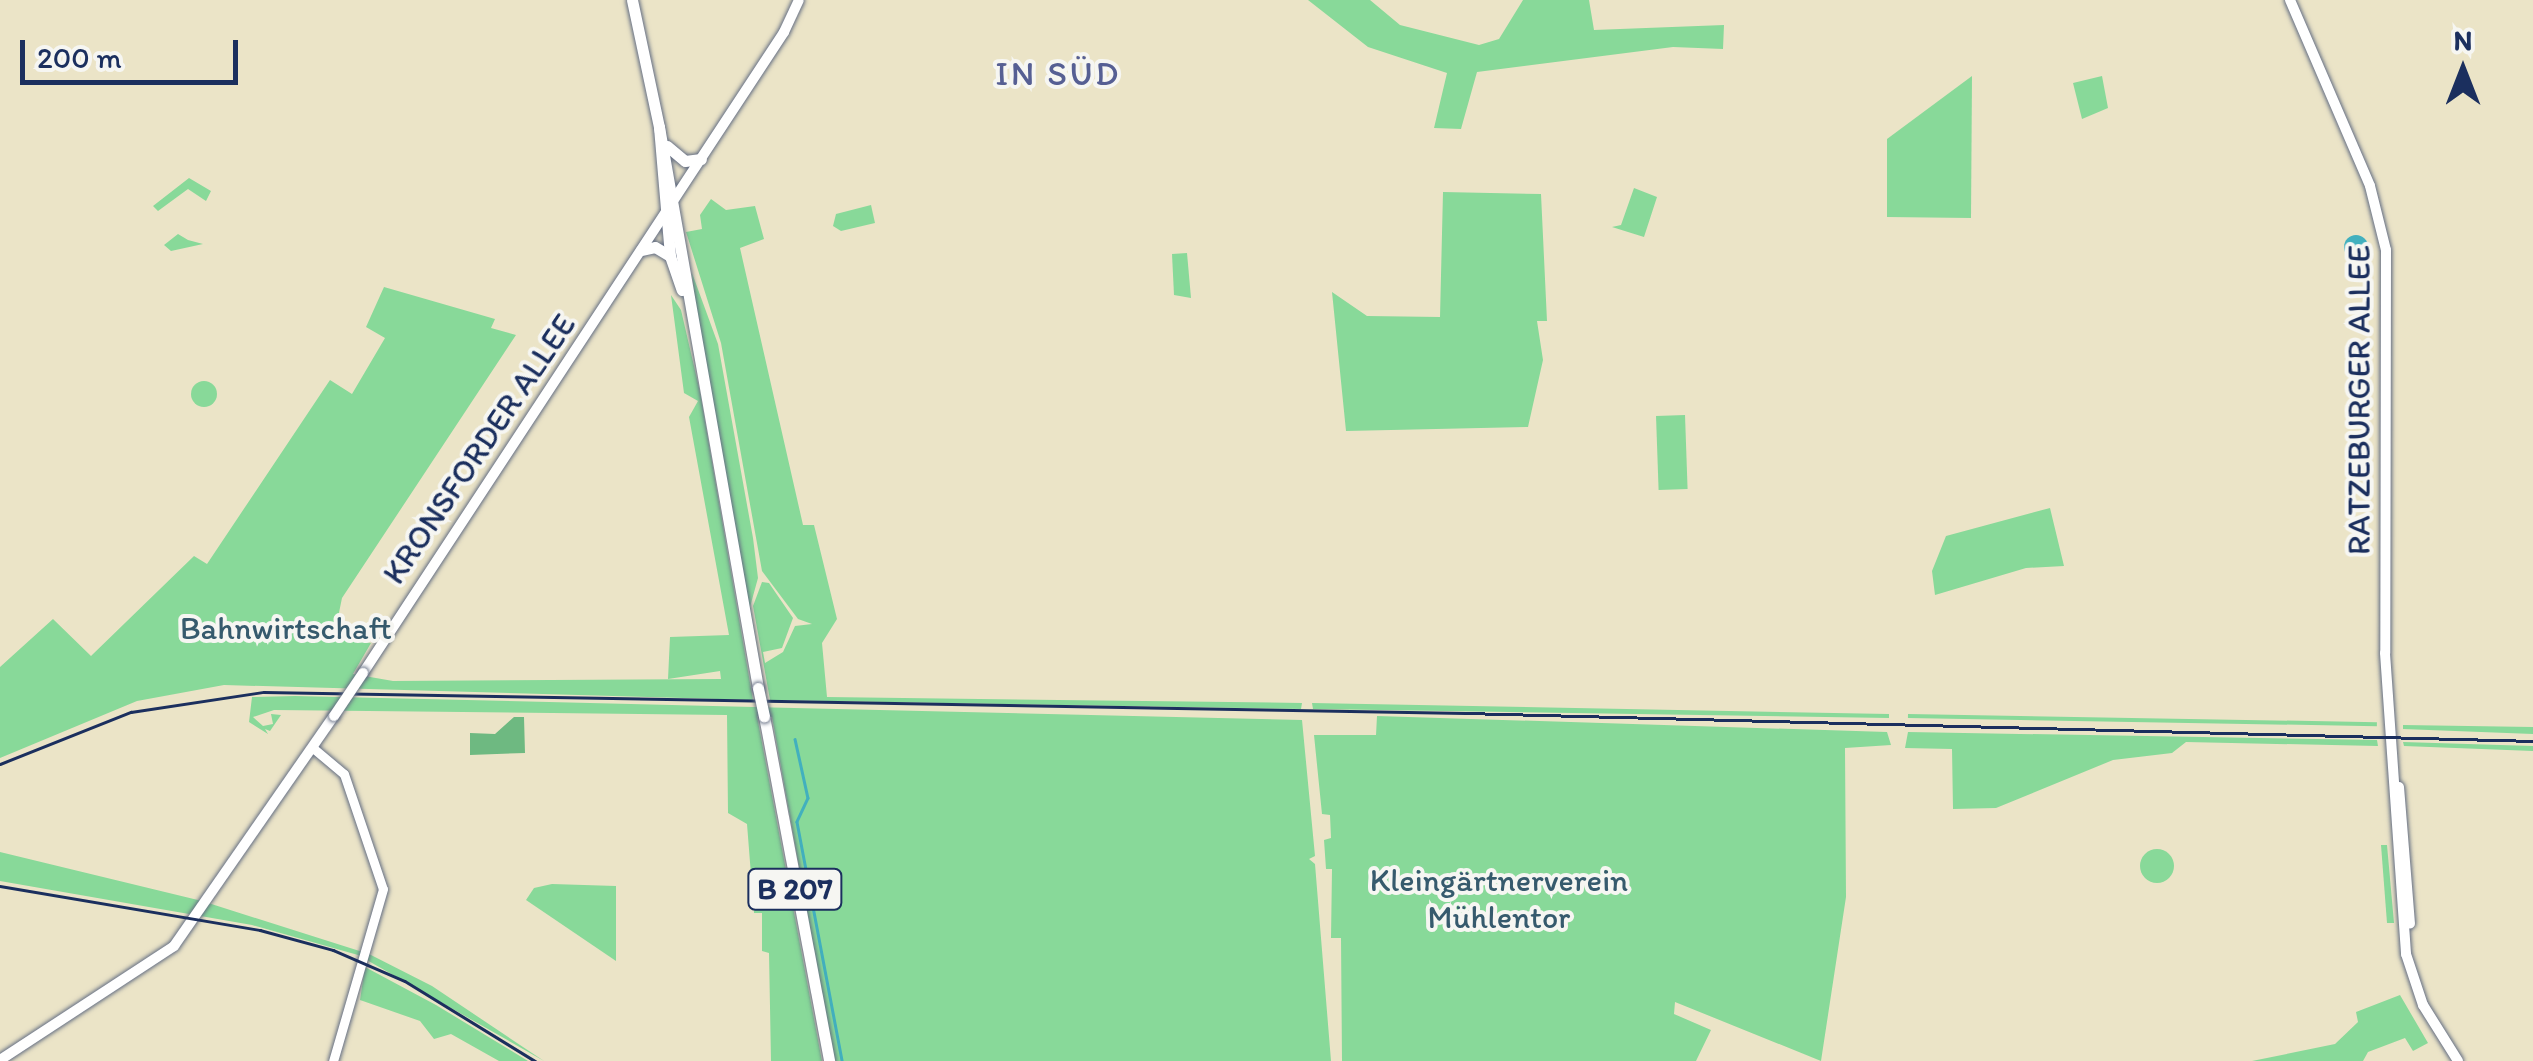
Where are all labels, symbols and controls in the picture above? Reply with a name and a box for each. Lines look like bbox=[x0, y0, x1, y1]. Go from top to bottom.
scale bar bbox=[25, 20, 242, 82]
north arrow bbox=[2413, 20, 2513, 120]
text: N bbox=[2454, 23, 2472, 57]
text: 200 m bbox=[37, 39, 122, 76]
district label: IN SÜD bbox=[996, 52, 1120, 94]
street label: RATZEBURGER ALLEE bbox=[2340, 245, 2378, 555]
street label: KRONSFORDER ALLEE bbox=[374, 307, 584, 591]
park label: Bahnwirtschaft bbox=[180, 609, 392, 647]
park label: Kleingärtnerverein Mühlentor bbox=[1370, 862, 1628, 937]
road number: B 207 bbox=[745, 864, 845, 914]

